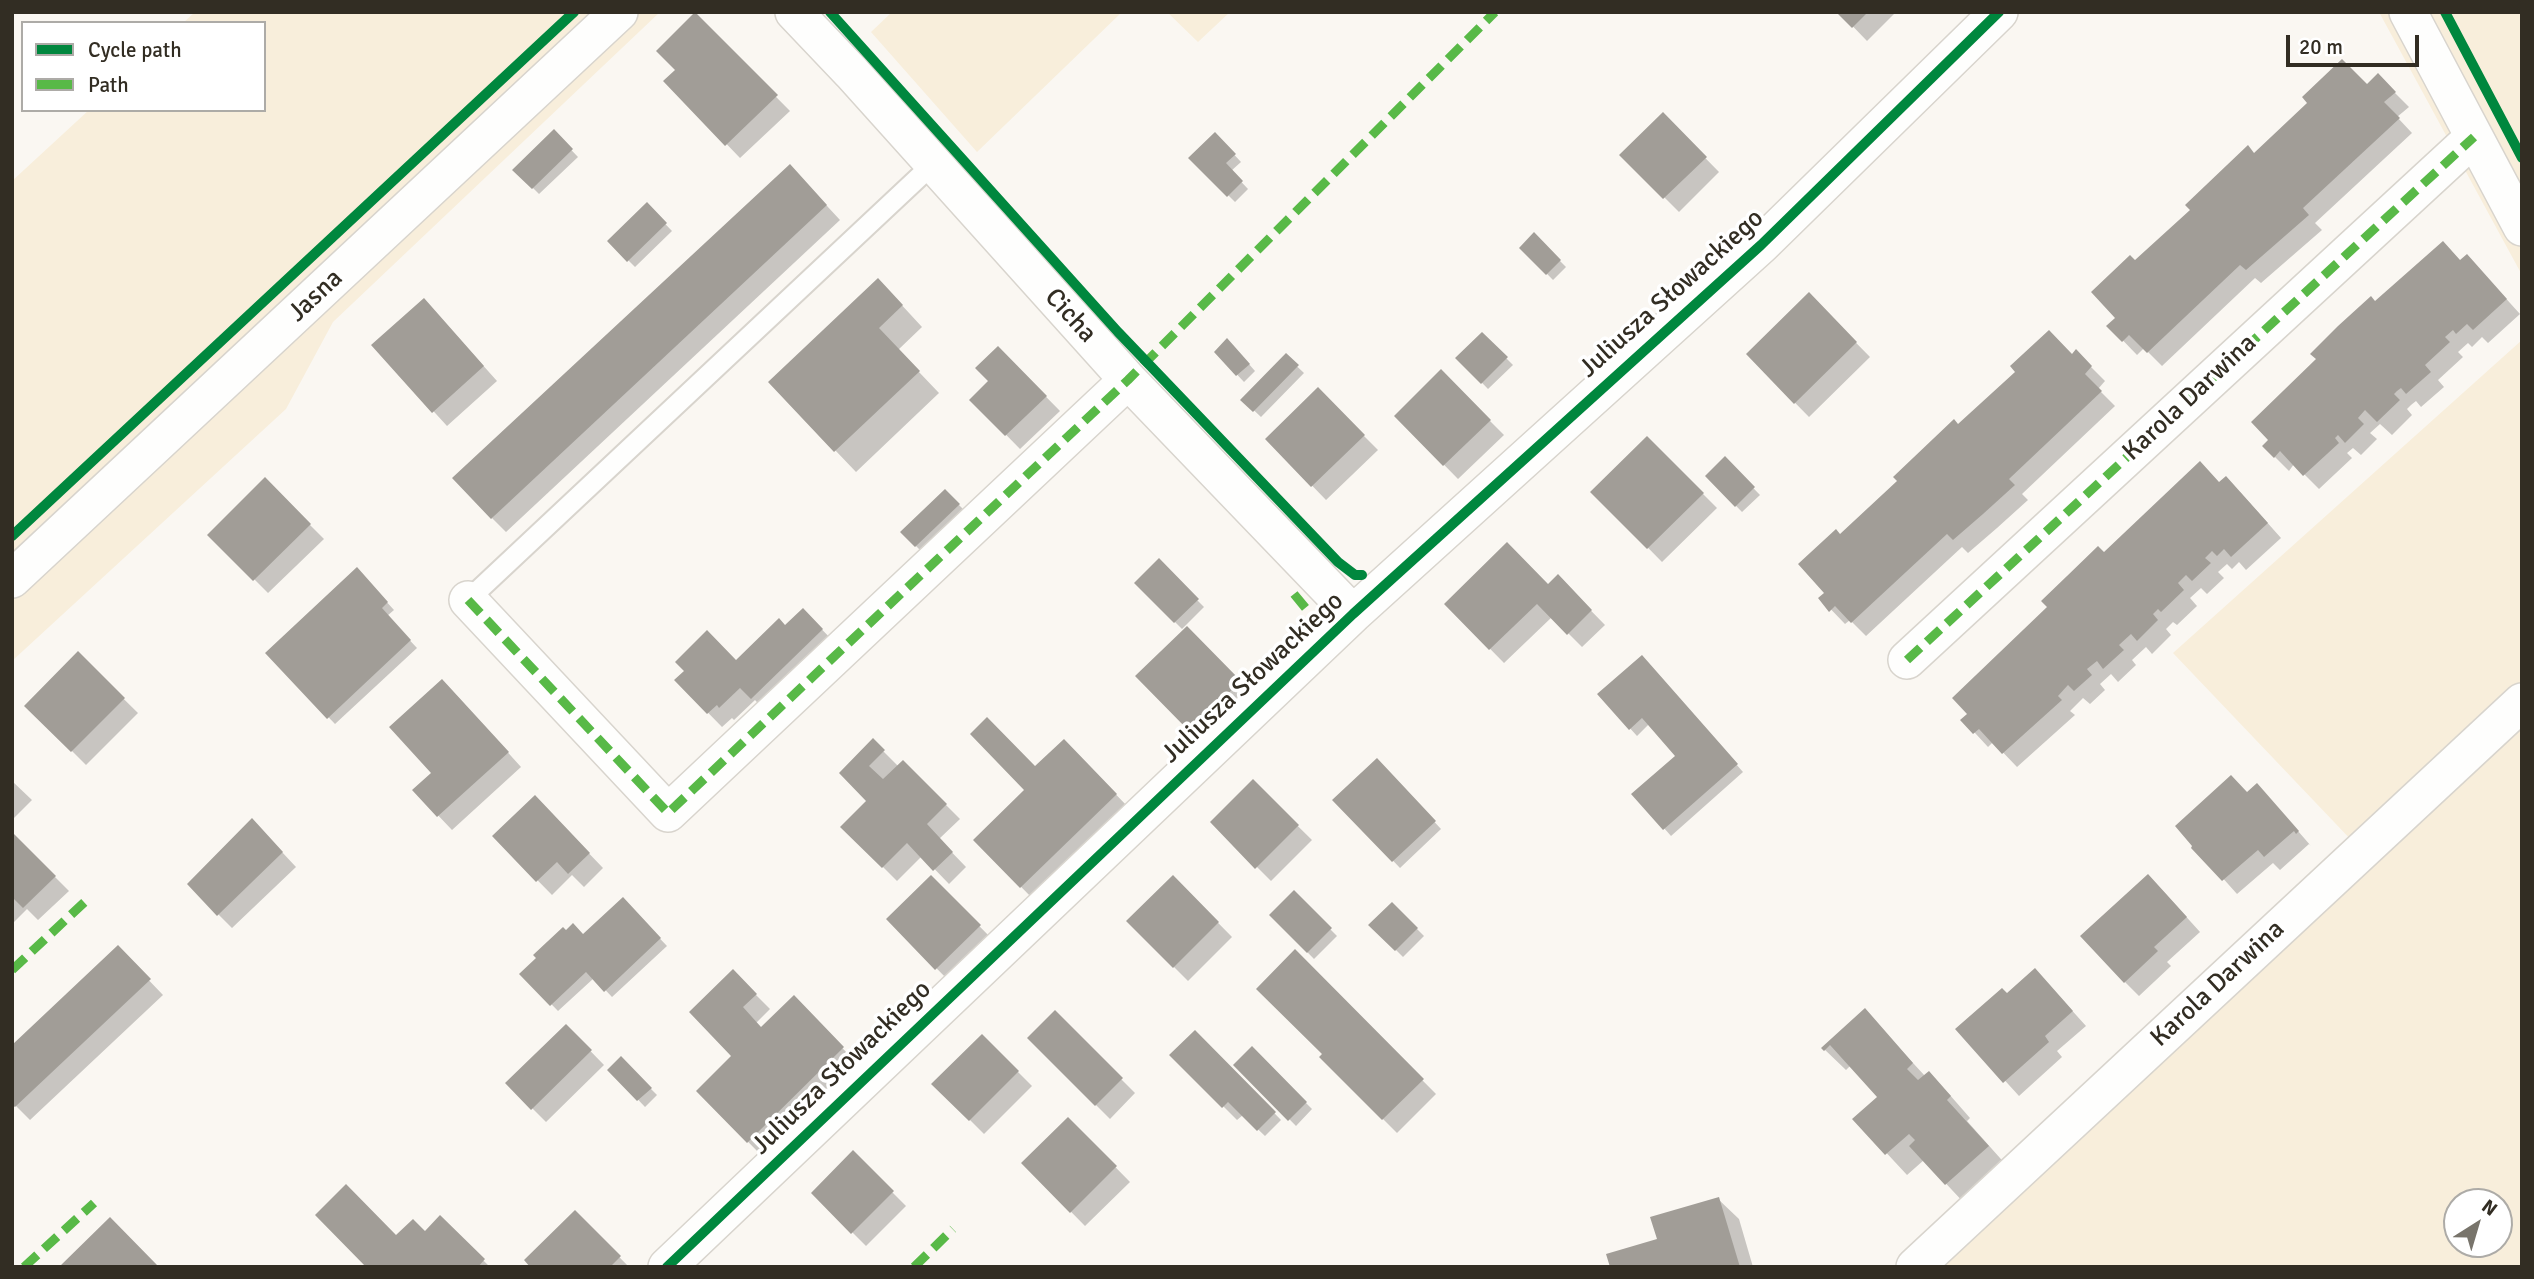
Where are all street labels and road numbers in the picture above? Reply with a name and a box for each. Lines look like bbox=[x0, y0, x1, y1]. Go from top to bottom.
street label: Juliusza Słowackiego bbox=[1574, 203, 1770, 385]
street label: Jasna bbox=[282, 263, 350, 329]
street label: Cicha bbox=[1038, 282, 1102, 350]
street label: Karola Darwina bbox=[2117, 328, 2263, 468]
street label: Juliusza Słowackiego bbox=[1156, 586, 1350, 770]
street label: Karola Darwina bbox=[2145, 914, 2291, 1054]
street label: Juliusza Słowackiego bbox=[746, 974, 938, 1162]

